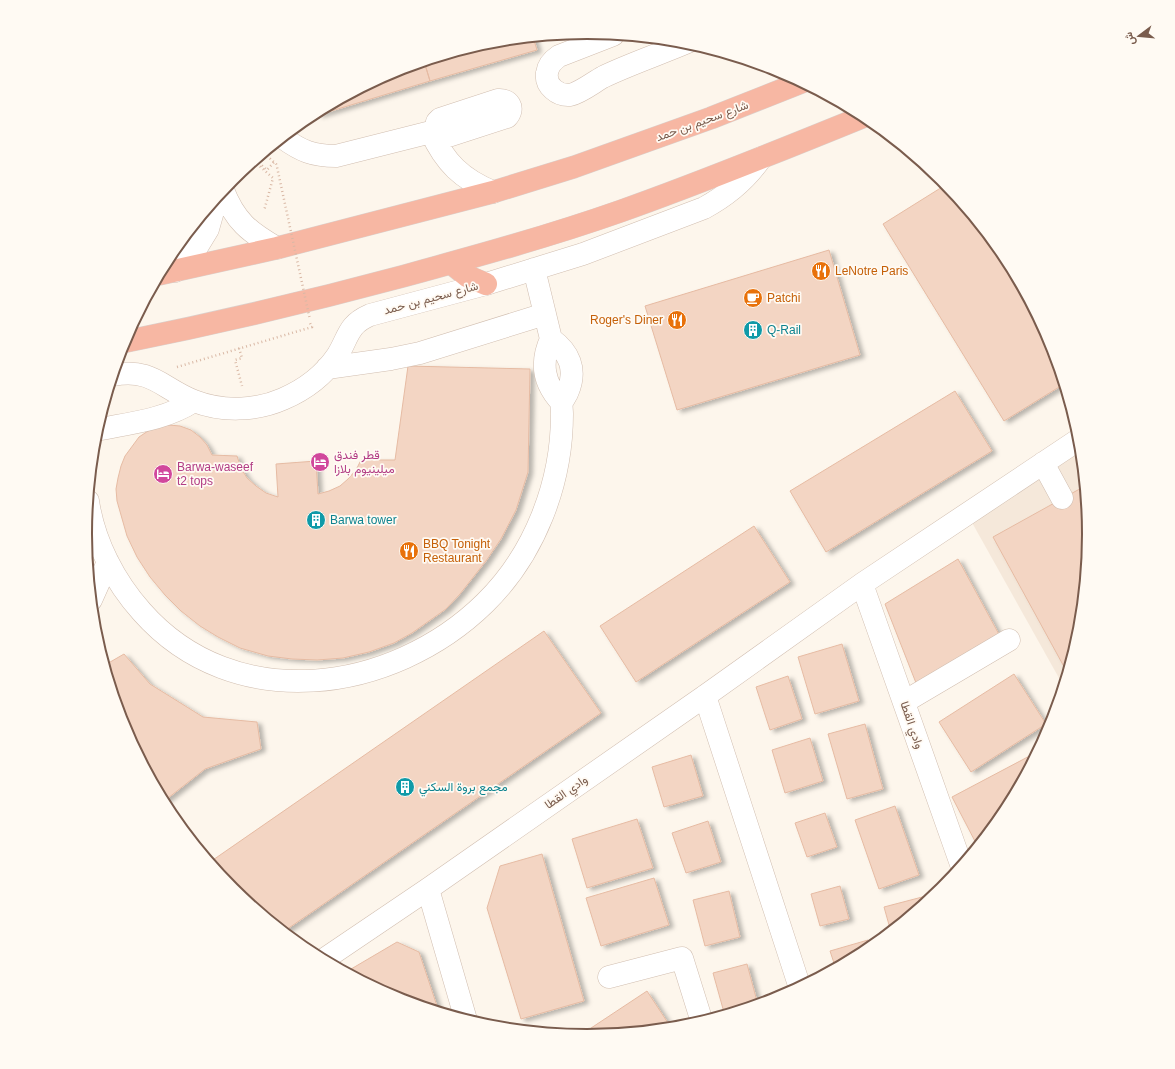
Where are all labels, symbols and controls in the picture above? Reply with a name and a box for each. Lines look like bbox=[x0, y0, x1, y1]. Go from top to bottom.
north arrow bbox=[1119, 16, 1159, 56]
text: ش bbox=[1122, 30, 1138, 47]
street label: شارع سحيم بن حمد bbox=[654, 98, 751, 146]
restaurant icon: LeNotre Paris bbox=[810, 260, 832, 282]
place label: LeNotre Paris bbox=[835, 264, 908, 278]
street label: شارع سحيم بن حمد bbox=[382, 279, 480, 319]
cafe icon: Patchi bbox=[742, 287, 764, 309]
place label: Patchi bbox=[767, 291, 800, 305]
restaurant icon: Roger's Diner bbox=[666, 309, 688, 331]
place label: Roger's Diner bbox=[590, 313, 663, 327]
building icon: Q-Rail bbox=[742, 319, 764, 341]
place label: Q-Rail bbox=[767, 323, 801, 337]
place label: قطر فندق ميلينيوم بلازا bbox=[334, 448, 395, 477]
hotel icon: قطر فندق ميلينيوم بلازا bbox=[309, 451, 331, 473]
place label: Barwa-waseef t2 tops bbox=[177, 460, 254, 488]
hotel icon: Barwa-waseef t2 tops bbox=[152, 463, 174, 485]
building icon: Barwa tower bbox=[305, 509, 327, 531]
place label: Barwa tower bbox=[330, 513, 397, 527]
place label: BBQ Tonight Restaurant bbox=[423, 537, 491, 565]
restaurant icon: BBQ Tonight Restaurant bbox=[398, 540, 420, 562]
street label: وادي القطا bbox=[895, 700, 927, 751]
street label: وادي القطا bbox=[542, 772, 592, 814]
building icon: مجمع بروة السكني bbox=[394, 776, 416, 798]
place label: مجمع بروة السكني bbox=[419, 780, 508, 797]

